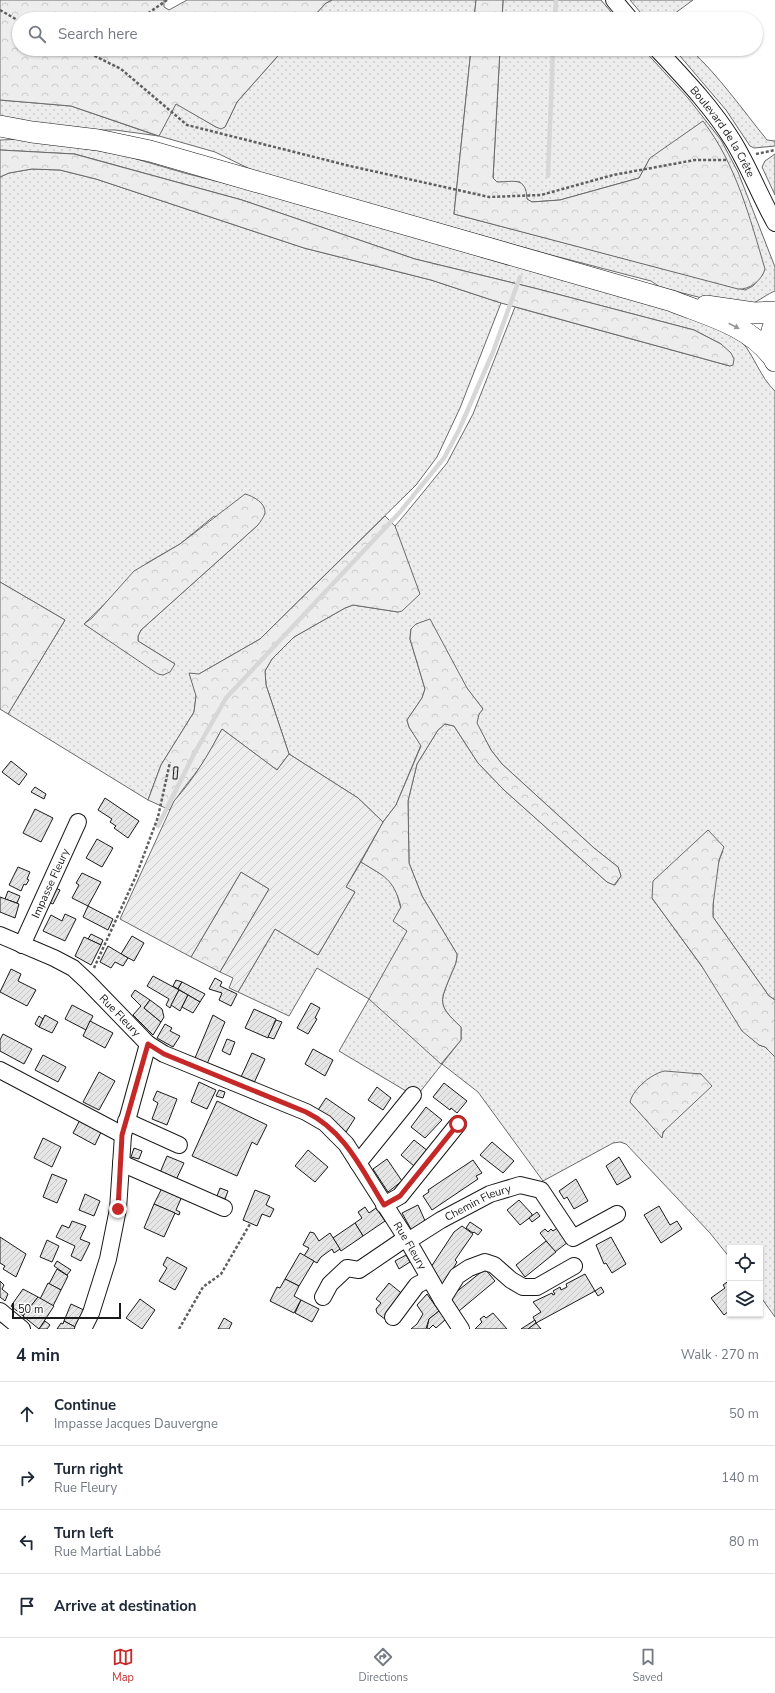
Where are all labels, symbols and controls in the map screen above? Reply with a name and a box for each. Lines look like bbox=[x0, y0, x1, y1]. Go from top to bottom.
search box bbox=[12, 12, 763, 56]
icon: search bbox=[26, 23, 48, 45]
text: Search here bbox=[58, 24, 138, 44]
street label: Boulevard de la Crête bbox=[686, 83, 758, 180]
one-way arrow bbox=[728, 323, 739, 329]
street label: Impasse Fleury bbox=[28, 846, 73, 921]
street label: Rue Fleury bbox=[96, 991, 144, 1040]
route start bbox=[449, 1115, 467, 1133]
street label: Chemin Fleury bbox=[442, 1181, 513, 1225]
route end bbox=[109, 1200, 127, 1218]
street label: Rue Fleury bbox=[390, 1219, 430, 1273]
map controls bbox=[727, 1245, 763, 1317]
button: locate bbox=[727, 1245, 763, 1281]
button: layers bbox=[727, 1281, 763, 1317]
scale bar bbox=[12, 1301, 121, 1320]
text: 50 m bbox=[18, 1302, 43, 1317]
text: 4 min bbox=[16, 1344, 60, 1367]
text: Walk · 270 m bbox=[681, 1346, 759, 1364]
text: Continue bbox=[54, 1395, 116, 1415]
icon: ahead bbox=[16, 1403, 38, 1425]
text: 50 m bbox=[729, 1405, 759, 1423]
text: Impasse Jacques Dauvergne bbox=[54, 1415, 218, 1433]
text: Turn right bbox=[54, 1459, 123, 1479]
icon: right bbox=[16, 1467, 38, 1489]
text: 140 m bbox=[721, 1469, 759, 1487]
text: Rue Fleury bbox=[54, 1479, 117, 1497]
text: Turn left bbox=[54, 1523, 113, 1543]
icon: left bbox=[16, 1531, 38, 1553]
text: 80 m bbox=[729, 1533, 759, 1551]
text: Rue Martial Labbé bbox=[54, 1543, 161, 1561]
icon: arrive bbox=[16, 1595, 38, 1617]
text: Arrive at destination bbox=[54, 1596, 197, 1616]
tab: Map bbox=[112, 1646, 134, 1685]
tab: Directions bbox=[358, 1646, 408, 1685]
tab: Saved bbox=[632, 1646, 663, 1685]

